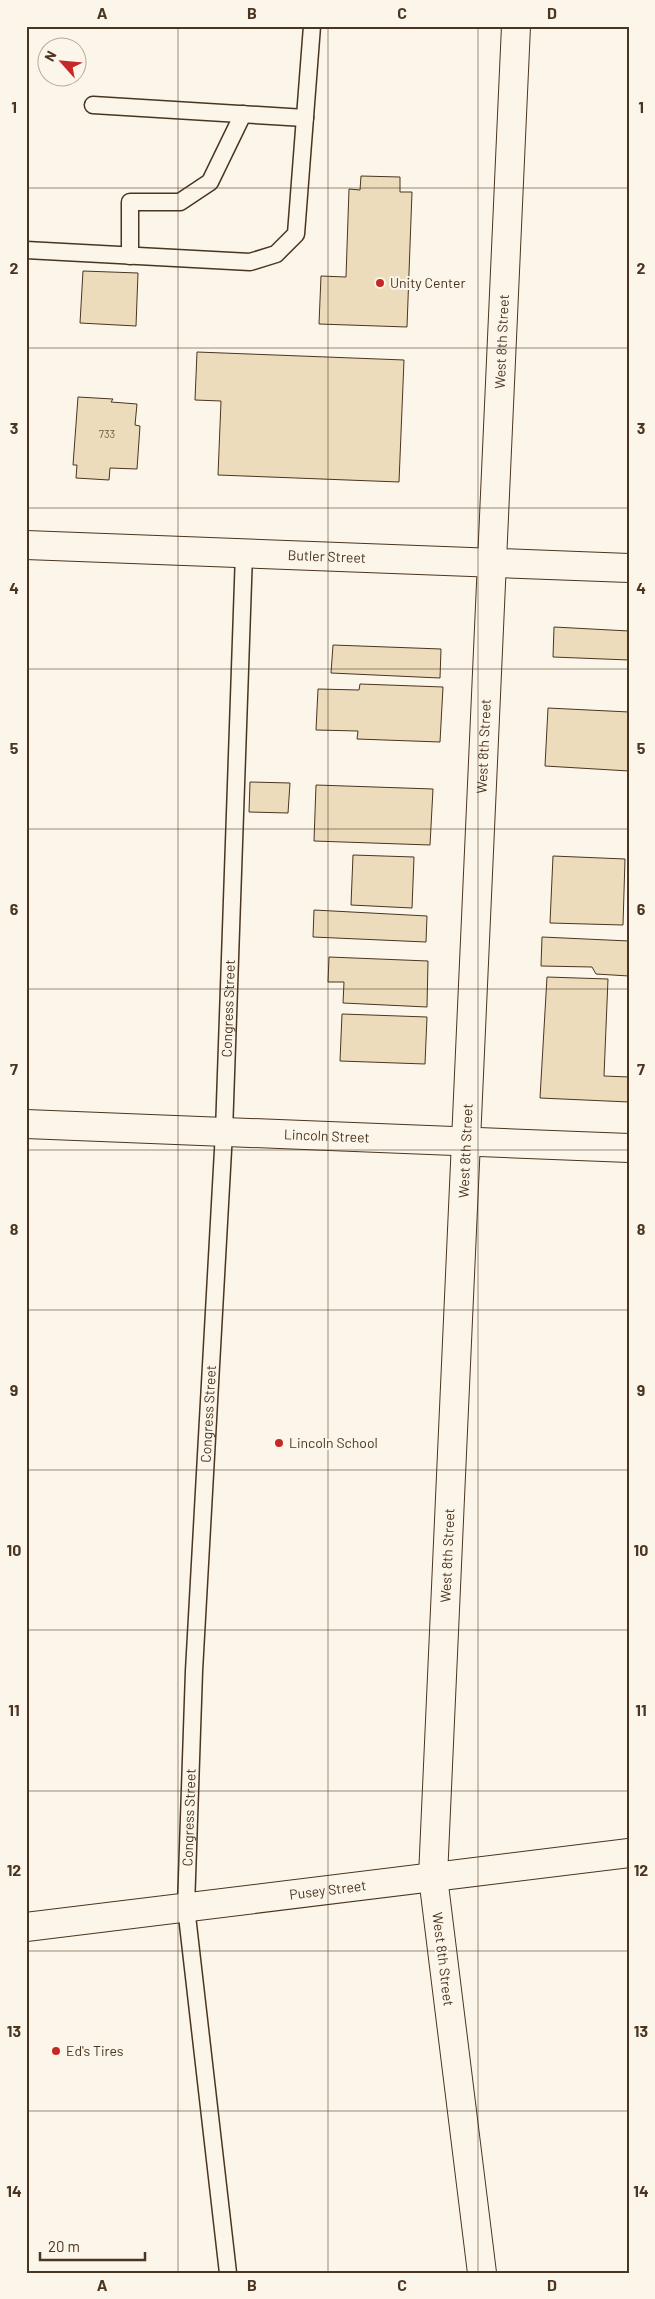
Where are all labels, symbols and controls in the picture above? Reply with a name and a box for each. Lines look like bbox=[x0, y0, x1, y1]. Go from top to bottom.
text: A bbox=[97, 3, 108, 22]
text: B bbox=[247, 3, 257, 22]
text: C bbox=[397, 3, 407, 22]
text: D bbox=[547, 3, 557, 22]
north arrow bbox=[38, 38, 88, 88]
text: N bbox=[40, 48, 60, 64]
text: 1 bbox=[11, 97, 17, 116]
text: 1 bbox=[638, 97, 644, 116]
text: 2 bbox=[10, 258, 19, 277]
text: 2 bbox=[637, 258, 646, 277]
place label: Unity Center bbox=[390, 274, 465, 291]
marker: Unity Center bbox=[374, 277, 386, 289]
street label: West 8th Street bbox=[491, 294, 512, 389]
text: 3 bbox=[10, 418, 18, 437]
text: 3 bbox=[637, 418, 645, 437]
house number: 733 bbox=[99, 427, 115, 440]
street label: Butler Street bbox=[287, 546, 366, 566]
text: 4 bbox=[9, 578, 19, 597]
text: 4 bbox=[636, 578, 646, 597]
street label: West 8th Street bbox=[473, 698, 494, 794]
text: 5 bbox=[10, 738, 19, 757]
text: 5 bbox=[637, 738, 646, 757]
text: 6 bbox=[10, 899, 19, 918]
text: 6 bbox=[637, 899, 646, 918]
street label: Congress Street bbox=[218, 959, 238, 1058]
text: 7 bbox=[10, 1059, 18, 1078]
text: 7 bbox=[637, 1059, 645, 1078]
street label: West 8th Street bbox=[454, 1103, 476, 1198]
street label: Lincoln Street bbox=[284, 1125, 370, 1146]
text: 8 bbox=[10, 1219, 19, 1238]
text: 8 bbox=[637, 1219, 646, 1238]
street label: Congress Street bbox=[197, 1365, 219, 1463]
text: 9 bbox=[10, 1380, 18, 1399]
text: 9 bbox=[637, 1380, 645, 1399]
place label: Lincoln School bbox=[289, 1434, 378, 1451]
marker: Lincoln School bbox=[273, 1437, 285, 1449]
street label: West 8th Street bbox=[436, 1508, 458, 1603]
text: 10 bbox=[7, 1540, 21, 1559]
text: 10 bbox=[634, 1540, 648, 1559]
text: 11 bbox=[8, 1700, 20, 1719]
text: 11 bbox=[635, 1700, 647, 1719]
street label: Congress Street bbox=[178, 1768, 199, 1867]
text: 12 bbox=[7, 1860, 21, 1879]
text: 12 bbox=[634, 1860, 648, 1879]
street label: Pusey Street bbox=[288, 1876, 367, 1903]
street label: West 8th Street bbox=[429, 1911, 458, 2007]
text: 13 bbox=[7, 2021, 21, 2040]
text: 13 bbox=[634, 2021, 648, 2040]
place label: Ed's Tires bbox=[66, 2042, 124, 2059]
marker: Ed's Tires bbox=[50, 2045, 62, 2057]
text: 14 bbox=[6, 2181, 22, 2200]
text: 14 bbox=[633, 2181, 649, 2200]
scale bar bbox=[40, 2229, 145, 2261]
text: 20 m bbox=[48, 2237, 80, 2255]
text: A bbox=[97, 2275, 108, 2294]
text: B bbox=[247, 2275, 257, 2294]
text: C bbox=[397, 2275, 407, 2294]
text: D bbox=[547, 2275, 557, 2294]

